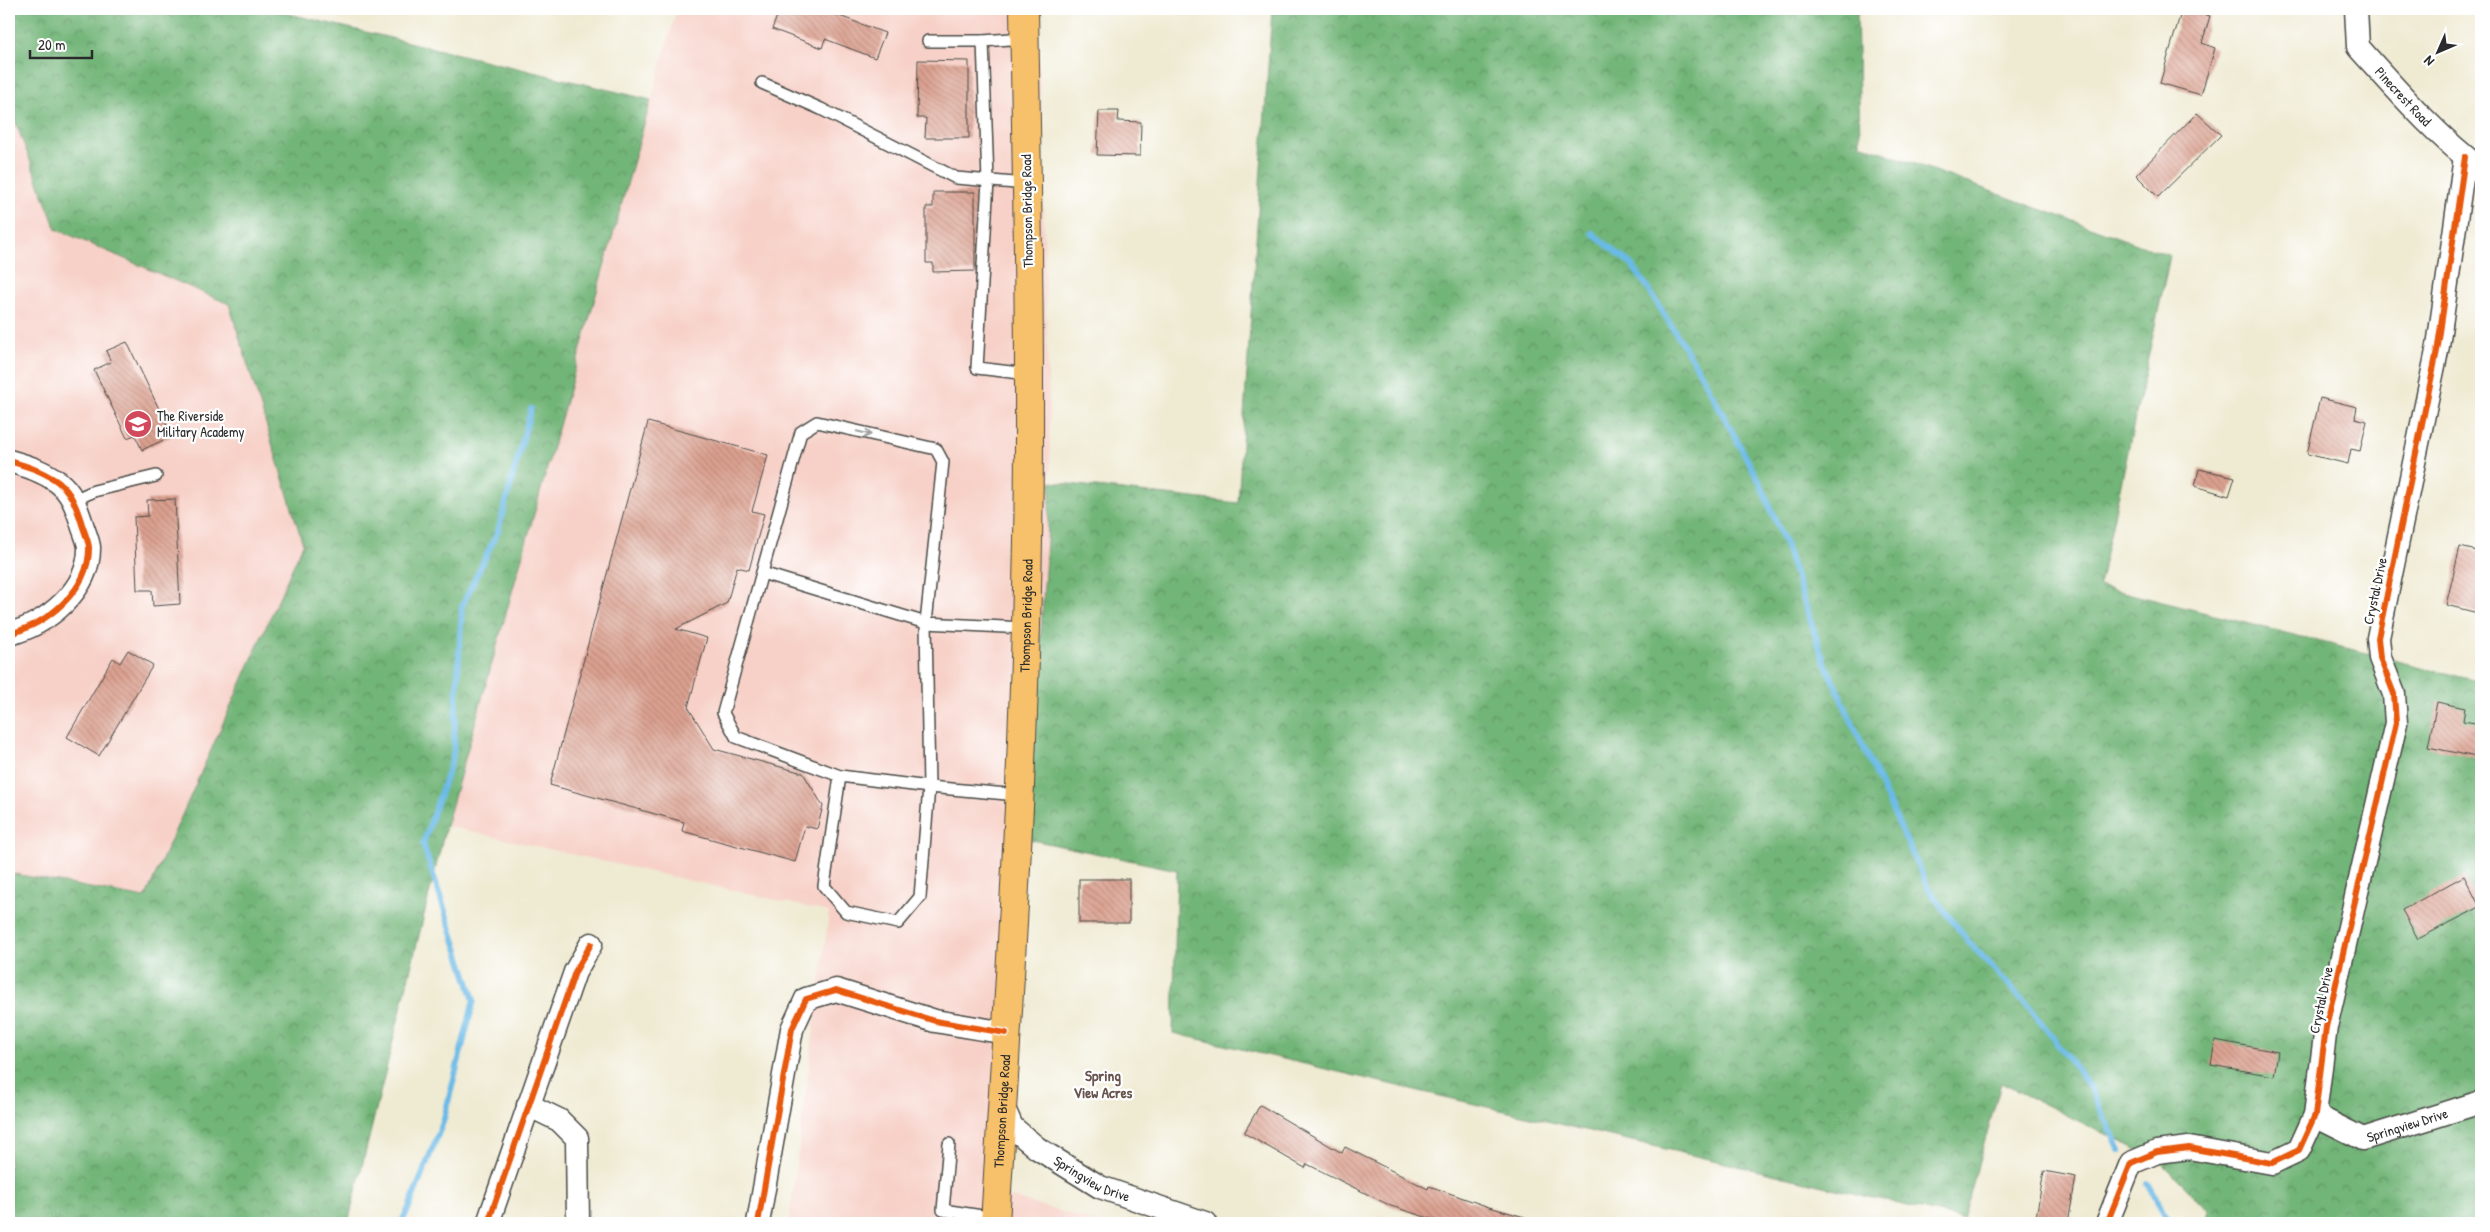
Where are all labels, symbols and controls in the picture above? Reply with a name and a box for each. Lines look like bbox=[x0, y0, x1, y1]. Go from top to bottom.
scale bar bbox=[30, 28, 92, 60]
north arrow bbox=[2412, 28, 2462, 78]
text: 20 m bbox=[38, 34, 65, 55]
text: N bbox=[2419, 52, 2438, 71]
street label: Pinecrest Road bbox=[2371, 62, 2436, 130]
street label: Thompson Bridge Road bbox=[1016, 154, 1038, 268]
place label: The Riverside Military Academy bbox=[157, 406, 244, 442]
school or university icon: The Riverside Military Academy bbox=[123, 409, 153, 439]
one-way arrow bbox=[856, 429, 872, 438]
street label: Crystal Drive bbox=[2358, 555, 2392, 626]
street label: Thompson Bridge Road bbox=[1015, 558, 1037, 673]
street label: Crystal Drive bbox=[2304, 964, 2338, 1035]
street label: Thompson Bridge Road bbox=[988, 1053, 1014, 1168]
district label: Spring View Acres bbox=[1074, 1065, 1133, 1103]
street label: Springview Drive bbox=[2364, 1103, 2450, 1146]
street label: Springview Drive bbox=[1050, 1151, 1133, 1206]

